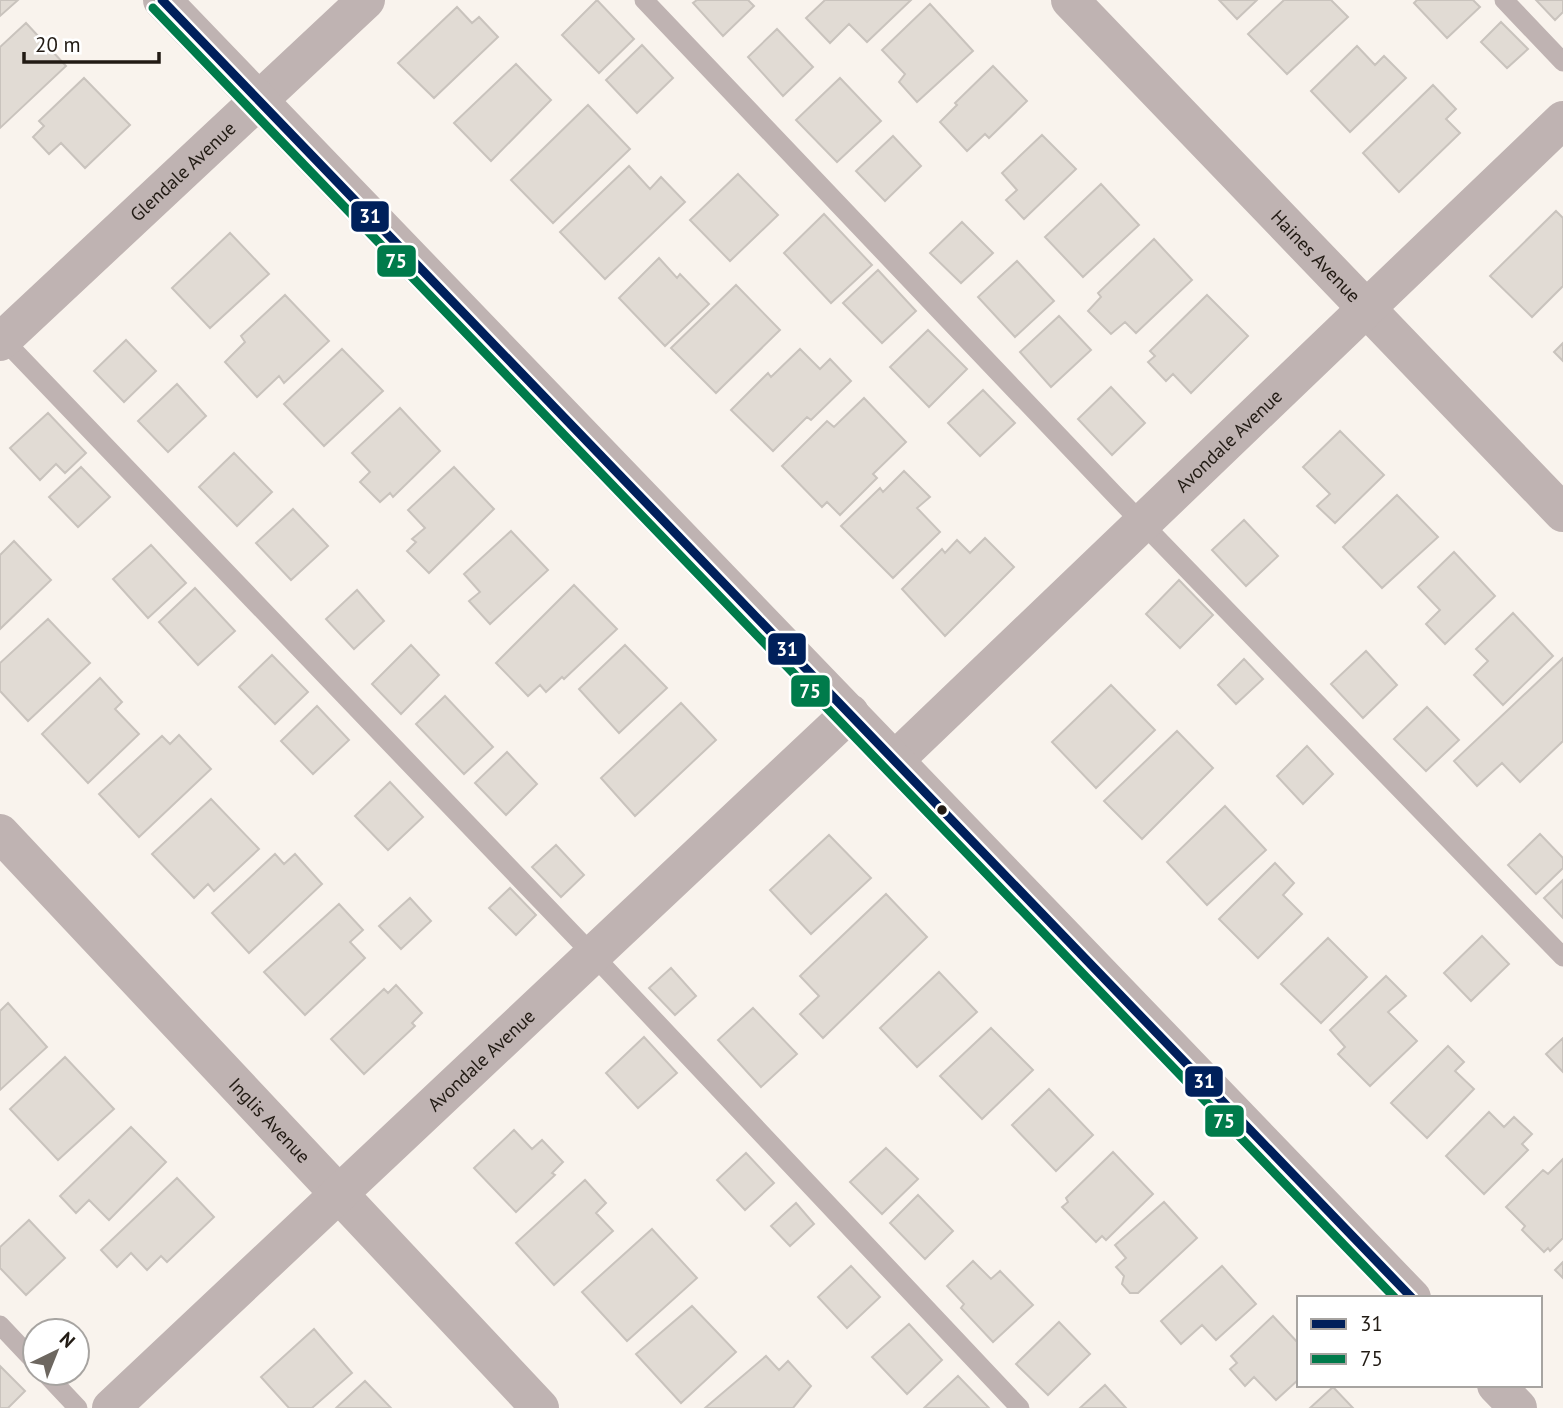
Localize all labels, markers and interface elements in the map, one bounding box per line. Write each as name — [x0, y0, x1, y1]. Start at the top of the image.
scale bar — [24, 21, 159, 65]
text: 20 m — [35, 31, 81, 58]
street label: Glendale Avenue — [125, 116, 241, 227]
line badge: 31 — [350, 200, 390, 233]
text: 31 — [359, 204, 381, 228]
street label: Haines Avenue — [1266, 205, 1366, 307]
line badge: 75 — [376, 244, 417, 278]
text: 75 — [385, 249, 407, 273]
street label: Avondale Avenue — [1170, 384, 1287, 497]
line badge: 31 — [767, 632, 807, 666]
text: 31 — [776, 637, 798, 661]
line badge: 75 — [790, 674, 831, 708]
text: 75 — [799, 679, 821, 703]
unlabelled marker — [935, 803, 949, 817]
street label: Avondale Avenue — [422, 1004, 540, 1116]
line badge: 31 — [1184, 1065, 1224, 1098]
text: 31 — [1193, 1069, 1215, 1093]
street label: Inglis Avenue — [224, 1072, 316, 1168]
line badge: 75 — [1204, 1104, 1245, 1138]
text: 75 — [1213, 1109, 1235, 1133]
legend — [1297, 1296, 1542, 1387]
text: 31 — [1360, 1310, 1383, 1337]
north arrow — [21, 1317, 91, 1387]
text: N — [55, 1327, 80, 1353]
text: 75 — [1360, 1345, 1383, 1372]

